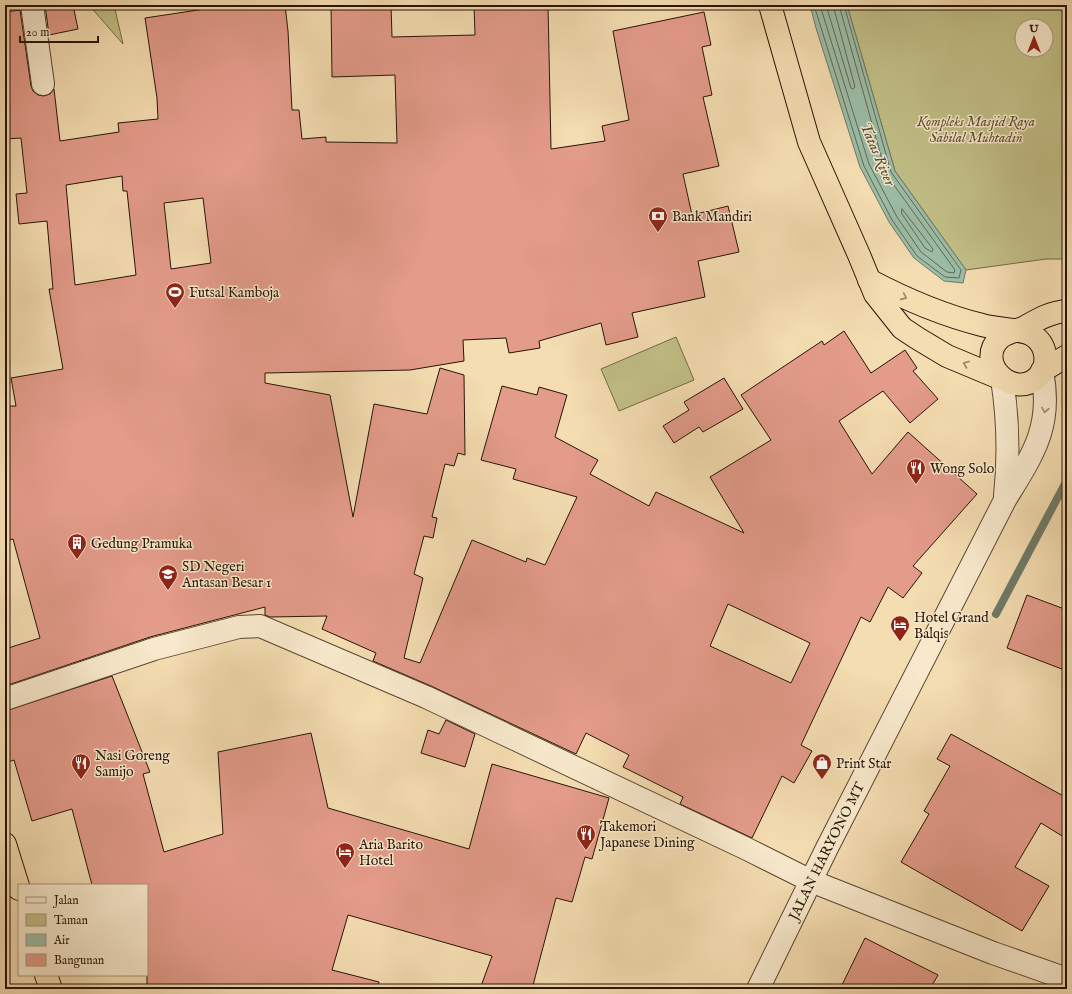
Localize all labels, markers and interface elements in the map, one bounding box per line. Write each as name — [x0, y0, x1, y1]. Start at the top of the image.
scale bar — [20, 18, 98, 44]
north arrow — [1014, 18, 1054, 58]
text: U — [1028, 22, 1039, 36]
text: 20 m — [26, 25, 49, 40]
park label: Kompleks Masjid Raya Sabilal Muhtadin — [916, 113, 1035, 147]
water label: Tatas River — [856, 120, 900, 190]
bank icon: Bank Mandiri — [647, 205, 669, 233]
place label: Bank Mandiri — [672, 208, 752, 226]
sports icon: Futsal Kamboja — [164, 281, 186, 309]
place label: Futsal Kamboja — [189, 284, 280, 302]
one-way arrow — [900, 292, 907, 300]
one-way arrow — [963, 360, 970, 368]
one-way arrow — [1042, 406, 1050, 413]
restaurant icon: Wong Solo — [905, 457, 927, 485]
place label: Wong Solo — [930, 460, 995, 478]
building icon: Gedung Pramuka — [66, 532, 88, 560]
place label: Gedung Pramuka — [91, 535, 193, 553]
place label: SD Negeri Antasan Besar 1 — [181, 558, 271, 592]
school or university icon: SD Negeri Antasan Besar 1 — [157, 563, 179, 591]
place label: Hotel Grand Balqis — [914, 609, 989, 643]
hotel icon: Hotel Grand Balqis — [889, 614, 911, 642]
place label: Nasi Goreng Samijo — [95, 747, 170, 781]
restaurant icon: Nasi Goreng Samijo — [70, 752, 92, 780]
shop icon: Print Star — [811, 752, 833, 780]
place label: Print Star — [836, 755, 891, 773]
street label: JALAN HARYONO MT — [784, 779, 870, 925]
place label: Takemori Japanese Dining — [598, 818, 695, 852]
restaurant icon: Takemori Japanese Dining — [575, 823, 597, 851]
place label: Aria Barito Hotel — [358, 836, 423, 870]
hotel icon: Aria Barito Hotel — [334, 841, 356, 869]
legend — [18, 884, 148, 976]
text: Jalan — [52, 893, 79, 909]
text: Taman — [54, 913, 88, 928]
text: Air — [53, 933, 70, 948]
text: Bangunan — [54, 953, 105, 968]

